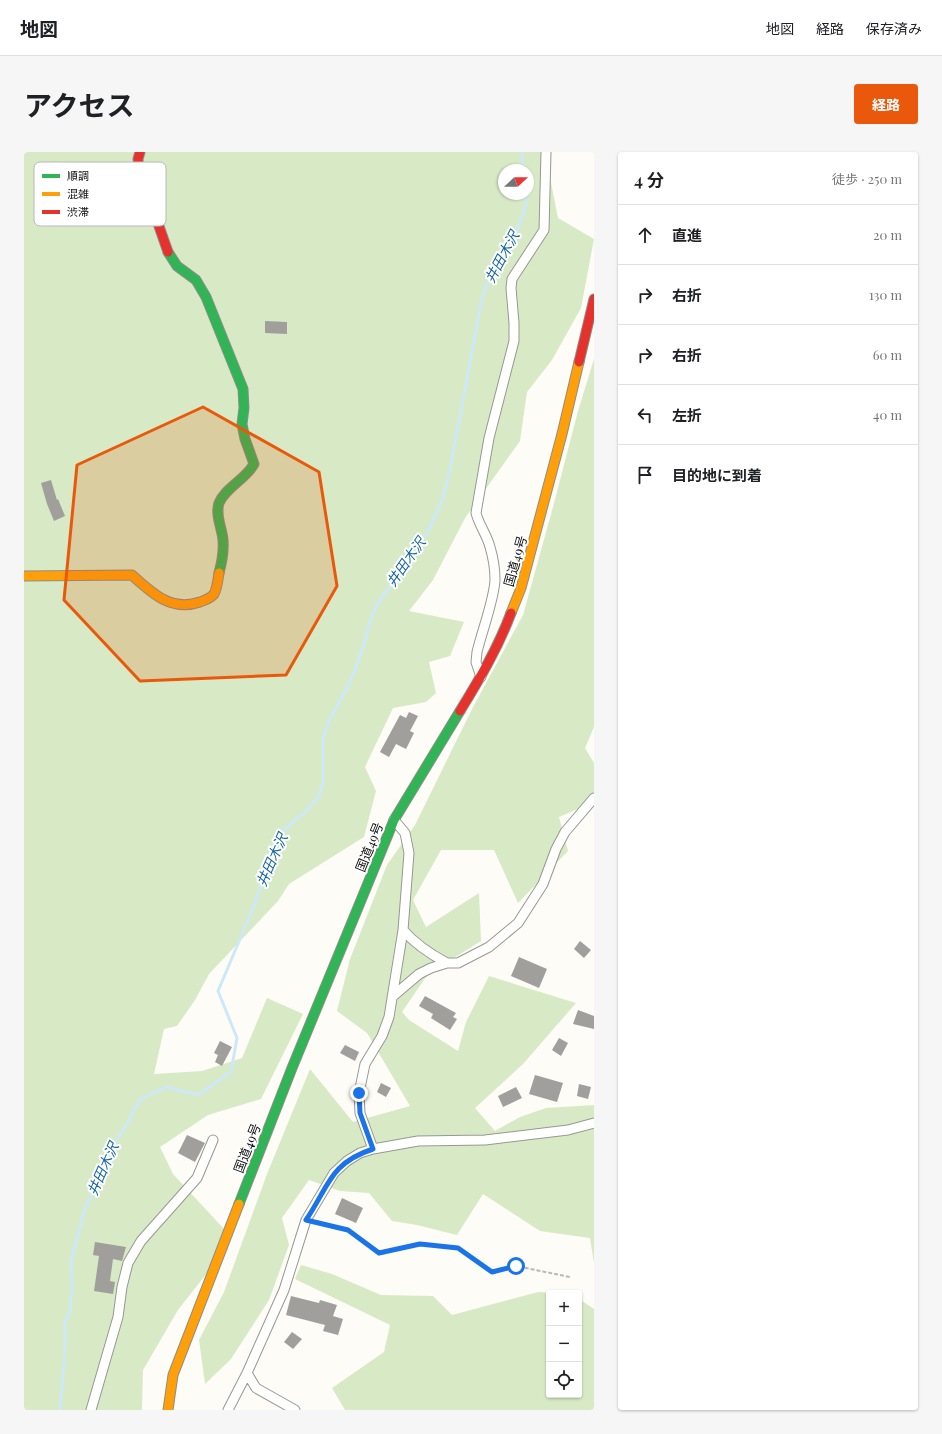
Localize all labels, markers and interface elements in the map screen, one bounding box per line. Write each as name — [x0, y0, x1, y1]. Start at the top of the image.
text: 地図 — [20, 15, 58, 41]
text: 地図 — [766, 19, 794, 38]
text: 経路 — [816, 19, 844, 38]
text: 保存済み — [866, 19, 922, 38]
button: 経路 — [854, 84, 918, 124]
text: アクセス — [24, 86, 135, 123]
legend — [34, 162, 166, 226]
north arrow — [498, 164, 534, 200]
text: 順調 — [67, 168, 89, 183]
text: 4 分 — [634, 168, 664, 190]
text: 徒歩 · 250 m — [832, 170, 902, 187]
text: 混雑 — [67, 186, 89, 201]
text: 渋滞 — [67, 204, 89, 219]
icon: ahead — [634, 224, 656, 246]
text: 直進 — [672, 225, 702, 245]
water label: 井田木沢 — [480, 226, 524, 286]
text: 20 m — [873, 226, 902, 243]
icon: right — [634, 284, 656, 306]
text: 右折 — [672, 285, 702, 305]
text: 130 m — [869, 286, 902, 303]
icon: right — [634, 344, 656, 366]
text: 右折 — [672, 345, 702, 365]
text: 60 m — [873, 346, 902, 363]
icon: left — [634, 404, 656, 426]
text: 左折 — [672, 405, 702, 425]
text: 40 m — [873, 406, 902, 423]
icon: arrive — [634, 464, 656, 486]
text: 目的地に到着 — [672, 465, 762, 485]
water label: 井田木沢 — [382, 532, 431, 590]
street label: 国道49号 — [499, 534, 530, 588]
street label: 国道49号 — [351, 820, 386, 874]
water label: 井田木沢 — [251, 829, 292, 889]
route end — [350, 1084, 368, 1102]
street label: 国道49号 — [229, 1120, 264, 1175]
water label: 井田木沢 — [82, 1138, 123, 1198]
route start — [507, 1257, 525, 1275]
map controls — [546, 1290, 582, 1398]
button: + — [546, 1290, 582, 1326]
button: − — [546, 1326, 582, 1362]
button: locate — [546, 1362, 582, 1398]

